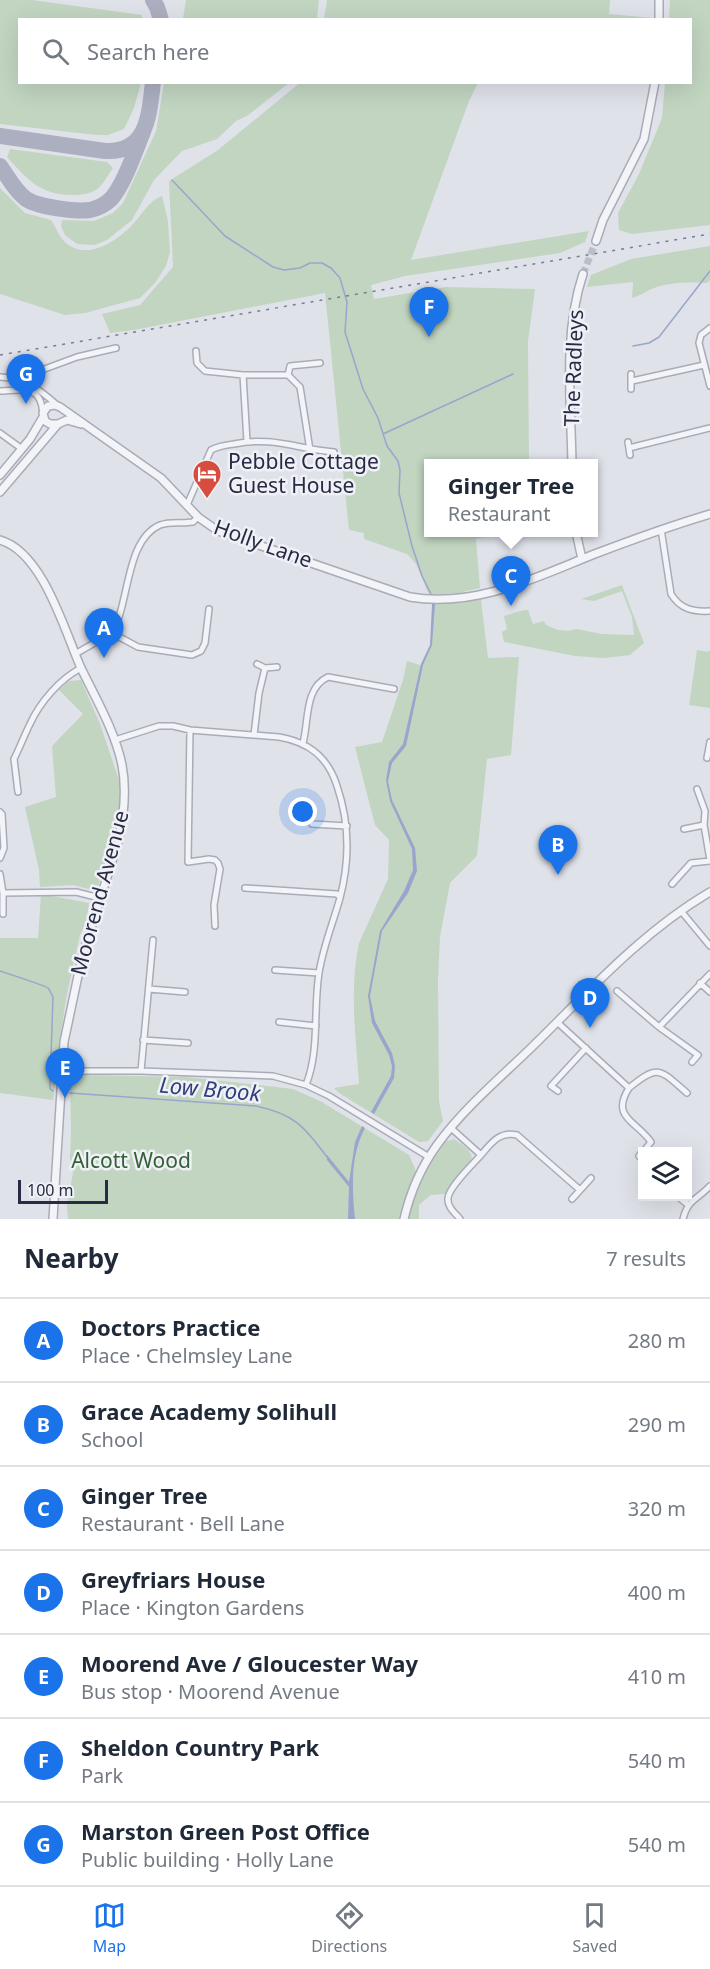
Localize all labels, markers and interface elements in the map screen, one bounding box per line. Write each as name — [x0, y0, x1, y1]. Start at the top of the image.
search box — [18, 18, 692, 84]
icon: search — [39, 35, 72, 68]
text: Search here — [87, 36, 209, 66]
pin: F — [410, 288, 448, 337]
street label: The Radleys — [557, 309, 589, 427]
pin: G — [6, 354, 46, 404]
place label: Pebble Cottage Guest House — [228, 447, 379, 499]
hotel icon: Pebble Cottage Guest House — [191, 458, 223, 500]
popup — [424, 459, 598, 537]
text: Ginger Tree — [448, 470, 574, 500]
text: Restaurant — [448, 500, 550, 527]
street label: Holly Lane — [210, 512, 316, 574]
pin: C — [492, 556, 530, 606]
pin: A — [84, 608, 124, 658]
your location — [288, 797, 317, 826]
street label: Moorend Avenue — [64, 807, 135, 978]
pin: B — [538, 826, 578, 875]
pin: D — [570, 978, 610, 1028]
pin: E — [46, 1048, 84, 1098]
water label: Low Brook — [158, 1069, 263, 1107]
park label: Alcott Wood — [71, 1146, 191, 1174]
map controls — [638, 1147, 692, 1201]
button: layers — [638, 1147, 692, 1201]
scale bar — [18, 1177, 108, 1204]
text: 100 m — [27, 1179, 74, 1201]
text: Nearby — [24, 1240, 119, 1276]
text: 7 results — [606, 1245, 686, 1272]
text: Doctors Practice — [81, 1312, 260, 1342]
text: A — [37, 1327, 50, 1354]
text: 280 m — [628, 1327, 686, 1354]
text: Place · Chelmsley Lane — [81, 1342, 293, 1369]
text: Grace Academy Solihull — [81, 1396, 337, 1426]
text: B — [37, 1411, 50, 1438]
text: 290 m — [628, 1411, 686, 1438]
text: School — [81, 1426, 143, 1453]
text: Ginger Tree — [81, 1480, 208, 1510]
text: C — [37, 1495, 50, 1522]
text: 320 m — [628, 1495, 686, 1522]
text: Restaurant · Bell Lane — [81, 1510, 285, 1537]
text: Greyfriars House — [81, 1564, 265, 1594]
text: D — [36, 1579, 51, 1606]
text: 400 m — [628, 1579, 686, 1606]
text: Place · Kington Gardens — [81, 1594, 304, 1621]
text: Moorend Ave / Gloucester Way — [81, 1648, 418, 1678]
text: E — [38, 1663, 49, 1690]
text: 410 m — [628, 1663, 686, 1690]
text: Bus stop · Moorend Avenue — [81, 1678, 340, 1705]
text: Sheldon Country Park — [81, 1732, 319, 1762]
text: F — [38, 1747, 49, 1774]
text: 540 m — [628, 1747, 686, 1774]
text: Park — [81, 1762, 123, 1789]
text: Marston Green Post Office — [81, 1816, 370, 1846]
text: G — [36, 1831, 51, 1858]
text: 540 m — [628, 1831, 686, 1858]
text: Public building · Holly Lane — [81, 1846, 334, 1873]
tab: Map — [93, 1899, 126, 1957]
tab: Directions — [311, 1899, 387, 1957]
tab: Saved — [573, 1899, 617, 1957]

